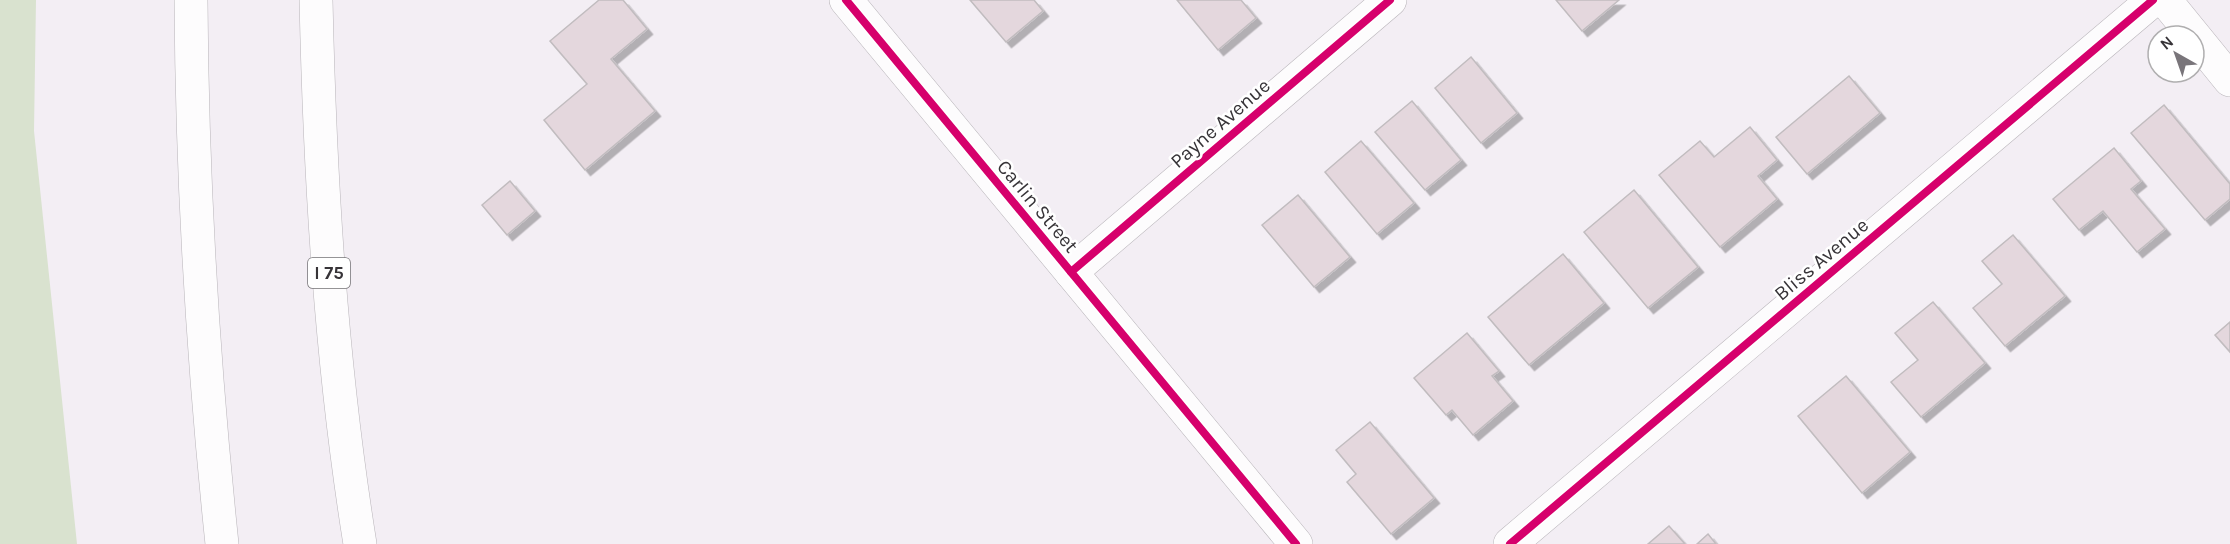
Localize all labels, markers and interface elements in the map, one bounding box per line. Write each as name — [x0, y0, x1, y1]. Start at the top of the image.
north arrow — [2146, 24, 2206, 84]
text: N — [2156, 32, 2177, 54]
street label: Payne Avenue — [1166, 74, 1275, 173]
street label: Carlin Street — [992, 155, 1083, 258]
street label: Bliss Avenue — [1770, 213, 1873, 305]
road number: I 75 — [308, 258, 350, 288]

